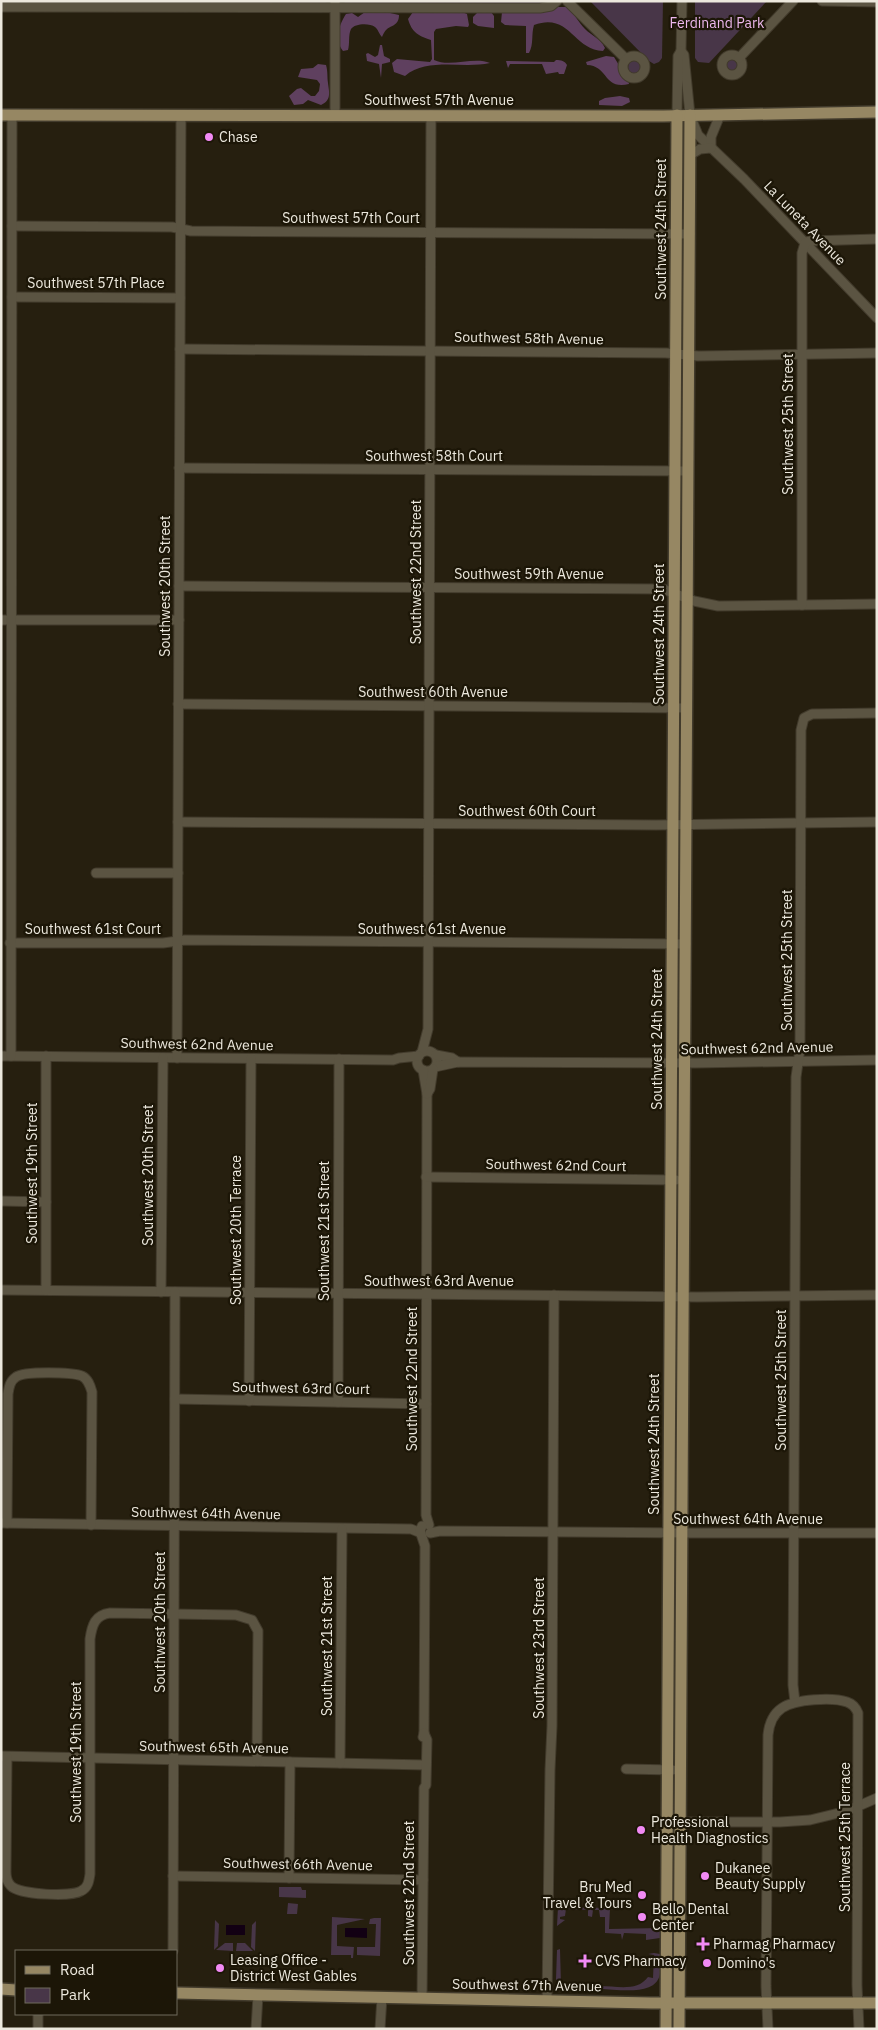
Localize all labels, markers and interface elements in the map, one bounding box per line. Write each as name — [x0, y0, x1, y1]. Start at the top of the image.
park label: Ferdinand Park — [670, 14, 765, 32]
street label: Southwest 57th Avenue — [364, 91, 514, 109]
place label: Chase — [219, 128, 258, 146]
marker: Chase — [203, 131, 215, 143]
street label: Southwest 24th Street — [652, 158, 670, 300]
street label: La Luneta Avenue — [760, 177, 850, 269]
street label: Southwest 57th Court — [282, 209, 420, 227]
street label: Southwest 57th Place — [27, 274, 165, 292]
street label: Southwest 58th Avenue — [454, 328, 604, 348]
street label: Southwest 25th Street — [779, 353, 797, 495]
street label: Southwest 58th Court — [365, 447, 503, 465]
street label: Southwest 22nd Street — [407, 500, 425, 644]
street label: Southwest 20th Street — [156, 515, 174, 657]
street label: Southwest 24th Street — [650, 563, 668, 705]
street label: Southwest 59th Avenue — [454, 565, 604, 583]
street label: Southwest 60th Avenue — [358, 683, 508, 701]
street label: Southwest 60th Court — [458, 802, 596, 820]
street label: Southwest 25th Street — [778, 889, 796, 1031]
street label: Southwest 61st Court — [25, 920, 161, 938]
street label: Southwest 61st Avenue — [358, 920, 507, 938]
street label: Southwest 24th Street — [648, 968, 666, 1110]
street label: Southwest 62nd Avenue — [120, 1034, 274, 1054]
street label: Southwest 62nd Avenue — [680, 1038, 834, 1058]
street label: Southwest 19th Street — [23, 1102, 41, 1244]
street label: Southwest 20th Street — [139, 1104, 157, 1246]
street label: Southwest 20th Terrace — [227, 1155, 245, 1305]
street label: Southwest 62nd Court — [485, 1155, 627, 1175]
street label: Southwest 21st Street — [315, 1161, 333, 1301]
street label: Southwest 63rd Avenue — [364, 1272, 514, 1290]
street label: Southwest 22nd Street — [403, 1307, 421, 1451]
street label: Southwest 25th Street — [772, 1309, 790, 1451]
street label: Southwest 24th Street — [645, 1373, 663, 1515]
street label: Southwest 63rd Court — [232, 1378, 370, 1398]
street label: Southwest 64th Avenue — [131, 1503, 281, 1523]
street label: Southwest 64th Avenue — [673, 1510, 823, 1528]
street label: Southwest 20th Street — [151, 1551, 169, 1693]
street label: Southwest 21st Street — [318, 1576, 336, 1716]
street label: Southwest 23rd Street — [530, 1577, 548, 1719]
street label: Southwest 19th Street — [67, 1681, 85, 1823]
street label: Southwest 65th Avenue — [139, 1737, 289, 1757]
street label: Southwest 25th Terrace — [836, 1762, 854, 1912]
place label: Professional Health Diagnostics — [651, 1813, 769, 1847]
street label: Southwest 22nd Street — [400, 1821, 418, 1965]
marker: Professional Health Diagnostics — [635, 1824, 647, 1836]
street label: Southwest 66th Avenue — [223, 1854, 373, 1874]
place label: Dukanee Beauty Supply — [715, 1859, 805, 1893]
marker: Dukanee Beauty Supply — [699, 1870, 711, 1882]
place label: Bru Med Travel & Tours — [543, 1878, 632, 1912]
marker: Bru Med Travel & Tours — [636, 1889, 648, 1901]
place label: Bello Dental Center — [652, 1900, 729, 1934]
marker: Bello Dental Center — [636, 1911, 648, 1923]
place label: Pharmag Pharmacy — [713, 1935, 835, 1953]
marker: Pharmag Pharmacy — [697, 1938, 709, 1950]
legend — [15, 1950, 178, 2015]
place label: Leasing Office - District West Gables — [230, 1951, 357, 1985]
place label: CVS Pharmacy — [595, 1952, 686, 1970]
place label: Domino's — [717, 1954, 776, 1972]
marker: CVS Pharmacy — [579, 1955, 591, 1967]
marker: Domino's — [701, 1957, 713, 1969]
text: Road — [60, 1960, 95, 1979]
marker: Leasing Office - District West Gables — [214, 1962, 226, 1974]
street label: Southwest 67th Avenue — [452, 1975, 602, 1995]
text: Park — [60, 1985, 90, 2004]

